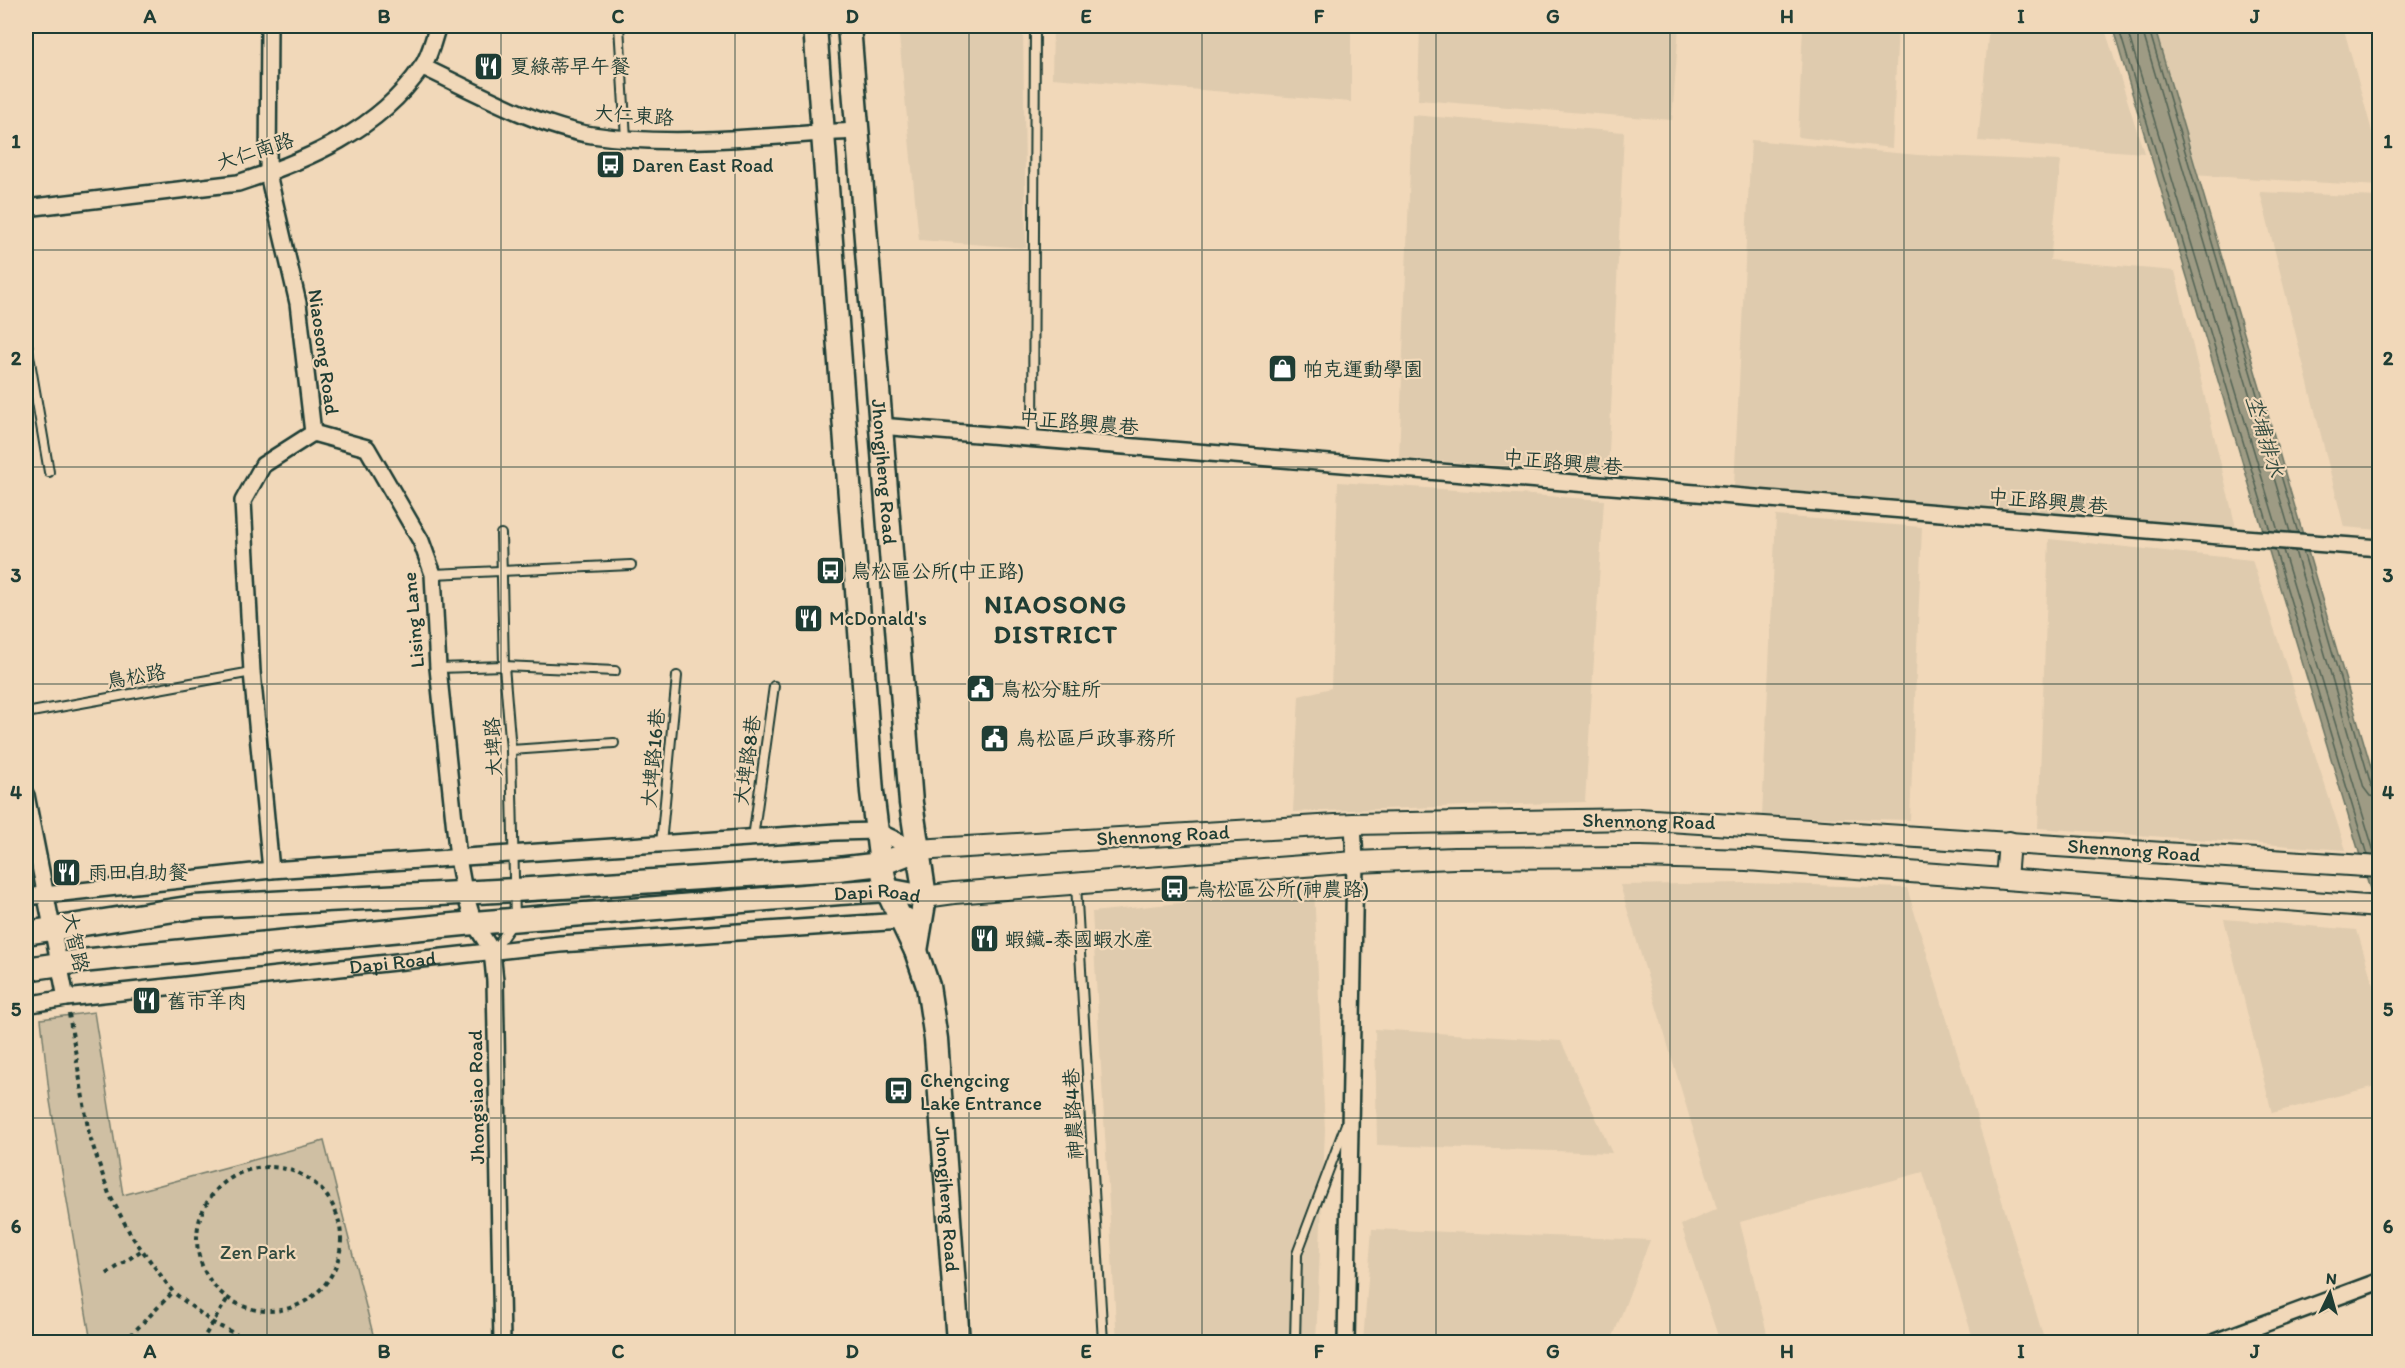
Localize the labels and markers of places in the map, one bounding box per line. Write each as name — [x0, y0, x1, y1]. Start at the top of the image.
restaurant icon: 夏綠蒂早午餐 — [473, 50, 505, 82]
place label: 夏綠蒂早午餐 — [510, 54, 630, 78]
bus stop icon: Daren East Road — [595, 149, 627, 181]
place label: Daren East Road — [632, 153, 774, 177]
shop icon: 帕克運動學園 — [1266, 353, 1298, 385]
place label: 帕克運動學園 — [1303, 357, 1423, 381]
bus stop icon: 鳥松區公所(中正路) — [814, 555, 846, 587]
place label: 鳥松區公所(中正路) — [851, 559, 1024, 583]
restaurant icon: McDonald's — [792, 602, 824, 634]
place label: McDonald's — [829, 606, 927, 630]
public building icon: 鳥松分駐所 — [964, 673, 996, 705]
place label: 鳥松分駐所 — [1001, 677, 1101, 701]
public building icon: 鳥松區戶政事務所 — [979, 722, 1011, 754]
place label: 鳥松區戶政事務所 — [1016, 726, 1176, 750]
restaurant icon: 雨田自助餐 — [51, 856, 83, 888]
place label: 雨田自助餐 — [88, 860, 188, 884]
bus stop icon: 鳥松區公所(神農路) — [1159, 873, 1191, 905]
place label: 鳥松區公所(神農路) — [1196, 877, 1369, 901]
restaurant icon: 蝦鑶-泰國蝦水產 — [968, 923, 1000, 955]
place label: 蝦鑶-泰國蝦水產 — [1005, 927, 1153, 951]
restaurant icon: 舊市羊肉 — [130, 985, 162, 1017]
place label: 舊市羊肉 — [167, 989, 247, 1013]
place label: Chengcing Lake Entrance — [920, 1068, 1042, 1115]
bus stop icon: Chengcing Lake Entrance — [883, 1075, 915, 1107]

